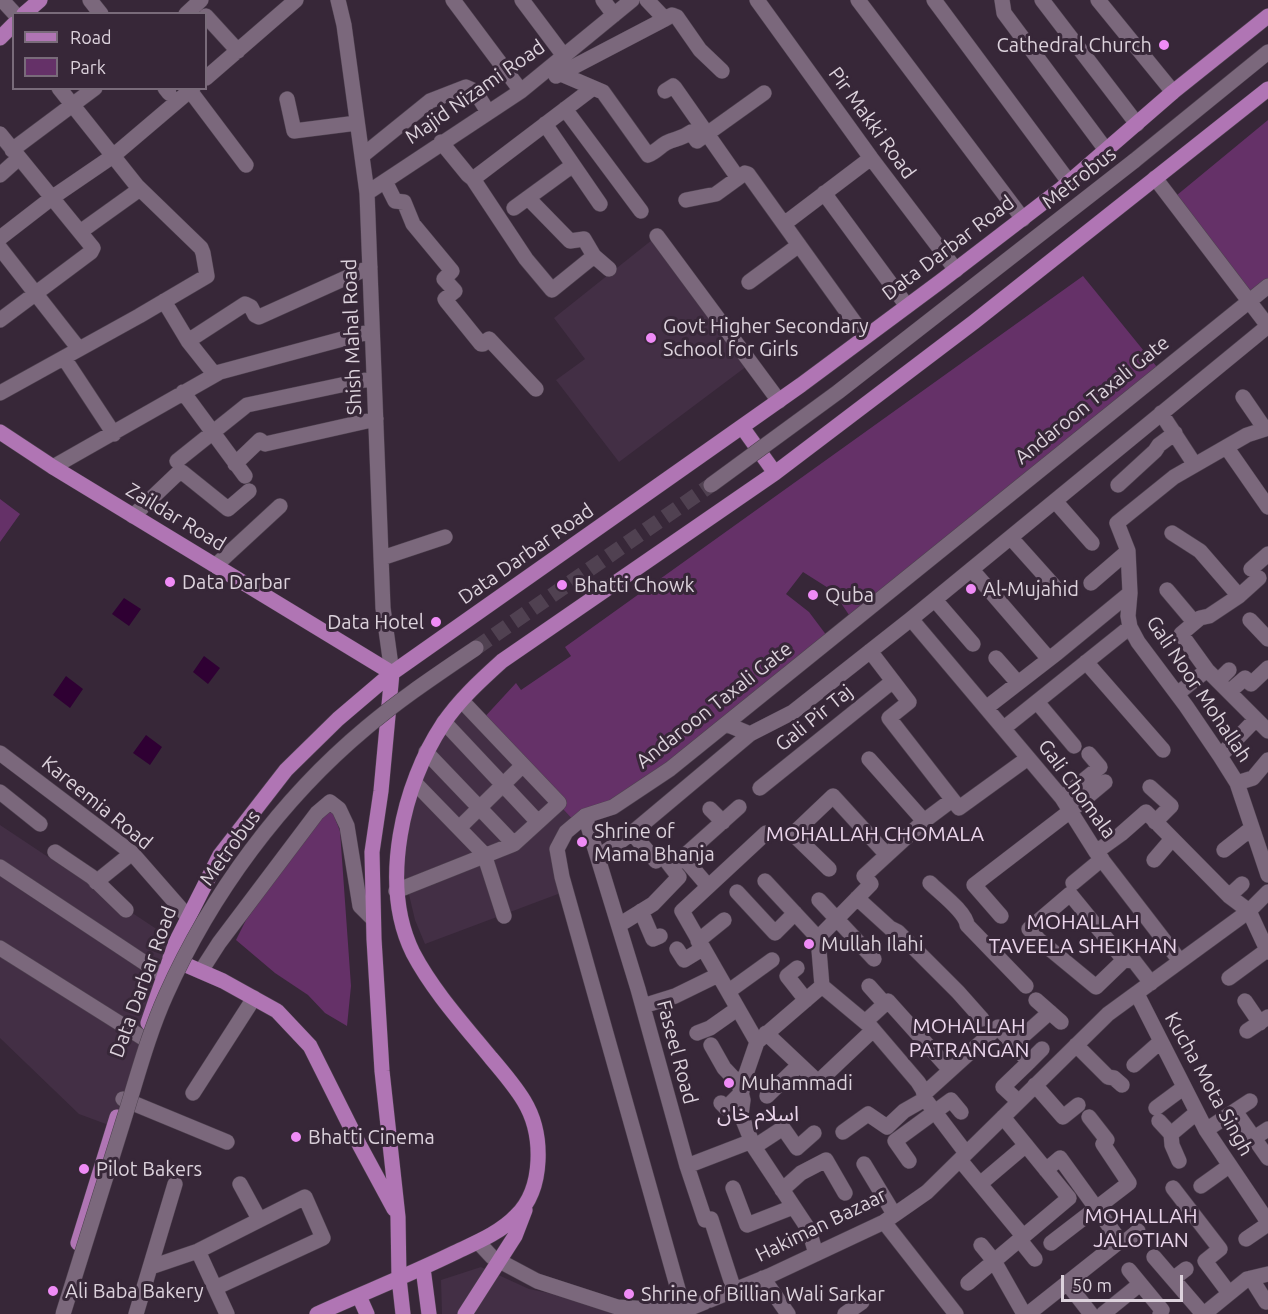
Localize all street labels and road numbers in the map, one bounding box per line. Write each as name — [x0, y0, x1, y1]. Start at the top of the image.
street label: Majid Nizami Road — [401, 35, 549, 149]
street label: Pir Makki Road — [823, 62, 921, 184]
street label: Metrobus — [1037, 142, 1121, 214]
street label: Data Darbar Road — [877, 190, 1019, 306]
street label: Shish Mahal Road — [337, 258, 367, 416]
street label: Andaroon Taxali Gate — [1010, 330, 1174, 470]
street label: Zaildar Road — [122, 478, 230, 556]
street label: Data Darbar Road — [454, 498, 598, 610]
street label: Gali Noor Mohallah — [1141, 611, 1257, 767]
street label: Andaroon Taxali Gate — [631, 637, 797, 773]
street label: Gali Pir Taj — [770, 680, 858, 756]
street label: Gali Chomala — [1033, 735, 1121, 843]
street label: Kareemia Road — [37, 751, 157, 855]
street label: Metrobus — [195, 806, 265, 890]
street label: Data Darbar Road — [104, 903, 182, 1061]
street label: Faseel Road — [652, 997, 702, 1107]
street label: Kucha Mota Singh — [1160, 1008, 1258, 1160]
street label: Hakiman Bazaar — [751, 1183, 891, 1267]

